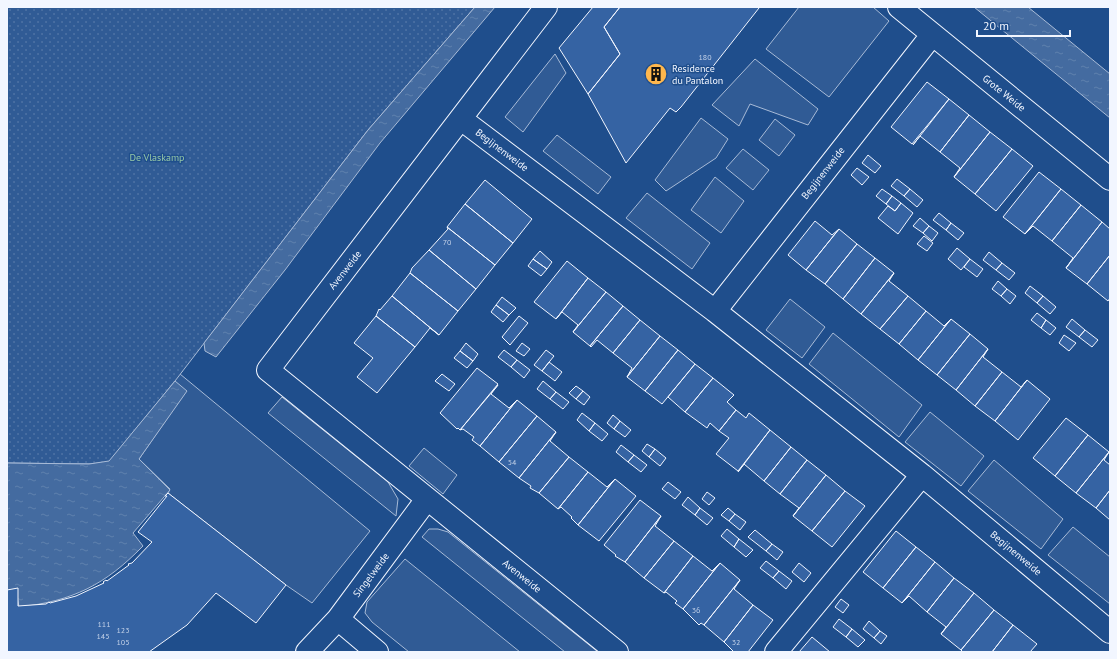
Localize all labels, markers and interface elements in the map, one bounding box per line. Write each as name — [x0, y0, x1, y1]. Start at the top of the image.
scale bar — [977, 12, 1070, 38]
text: 20 m — [983, 18, 1009, 33]
house number: 180 — [698, 52, 712, 62]
building icon: Residence du Pantalon — [643, 61, 669, 87]
place label: Residence du Pantalon — [672, 62, 723, 87]
street label: Grote Weide — [980, 72, 1028, 114]
street label: Begijnenweide — [473, 126, 531, 174]
street label: Begijnenweide — [798, 144, 848, 202]
park label: De Vlaskamp — [129, 151, 185, 164]
house number: 70 — [443, 237, 452, 247]
street label: Avenweide — [326, 248, 364, 292]
house number: 54 — [508, 457, 517, 467]
street label: Begijnenweide — [988, 528, 1044, 578]
street label: Singelweide — [350, 550, 392, 600]
street label: Avenweide — [500, 556, 544, 596]
house number: 36 — [692, 605, 700, 615]
house number: 111 — [97, 619, 111, 629]
house number: 123 — [116, 625, 130, 635]
house number: 145 — [96, 631, 110, 641]
house number: 105 — [116, 637, 130, 647]
house number: 32 — [732, 637, 740, 647]

